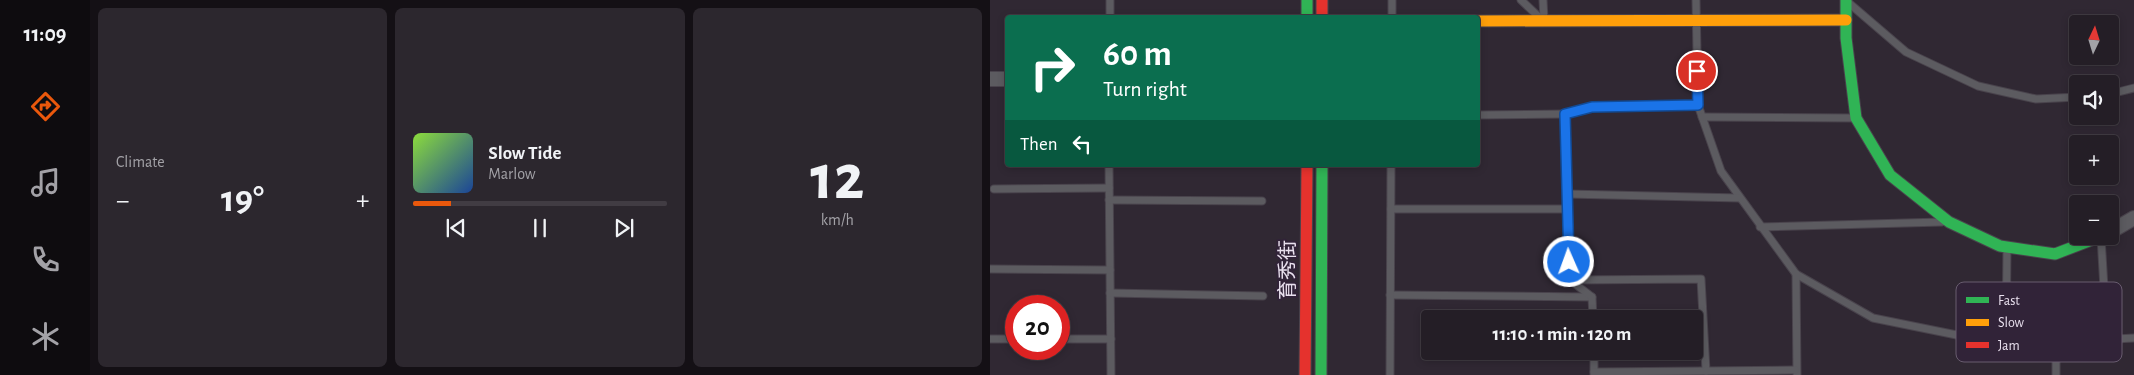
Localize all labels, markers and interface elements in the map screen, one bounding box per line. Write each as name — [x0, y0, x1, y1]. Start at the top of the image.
north arrow — [2069, 15, 2119, 65]
map controls — [2069, 15, 2119, 245]
text: 11:09 — [24, 23, 66, 45]
icon: right — [1020, 35, 1085, 100]
text: 60 m — [1103, 37, 1172, 72]
pin — [1676, 50, 1718, 92]
icon: arrive — [1683, 57, 1711, 85]
button: sound — [2069, 75, 2119, 125]
text: Turn right — [1103, 78, 1187, 100]
icon: directions — [28, 89, 63, 124]
icon: left — [1068, 130, 1096, 158]
text: Then — [1020, 135, 1058, 154]
button: + — [2069, 135, 2119, 185]
text: Slow Tide — [488, 144, 561, 163]
text: 12 — [810, 146, 864, 211]
text: Climate — [116, 154, 165, 170]
icon: music — [28, 165, 63, 200]
text: Marlow — [488, 166, 536, 182]
text: 19° — [221, 181, 264, 219]
text: − — [116, 187, 129, 215]
text: + — [356, 187, 369, 215]
button: − — [2069, 195, 2119, 245]
text: km/h — [821, 212, 854, 228]
icon: previous — [442, 214, 470, 242]
icon: pause — [526, 214, 554, 242]
icon: next — [610, 214, 638, 242]
position arrow — [1542, 235, 1594, 287]
street label: 育秀街 — [1276, 240, 1298, 300]
icon: phone — [28, 242, 63, 277]
legend — [1956, 282, 2122, 362]
text: Fast — [1998, 294, 2020, 308]
speed limit sign: 20 — [1005, 295, 1070, 360]
text: Slow — [1998, 316, 2025, 330]
icon: climate — [28, 319, 63, 354]
text: 11:10 · 1 min · 120 m — [1493, 325, 1631, 344]
text: Jam — [1998, 339, 2020, 353]

